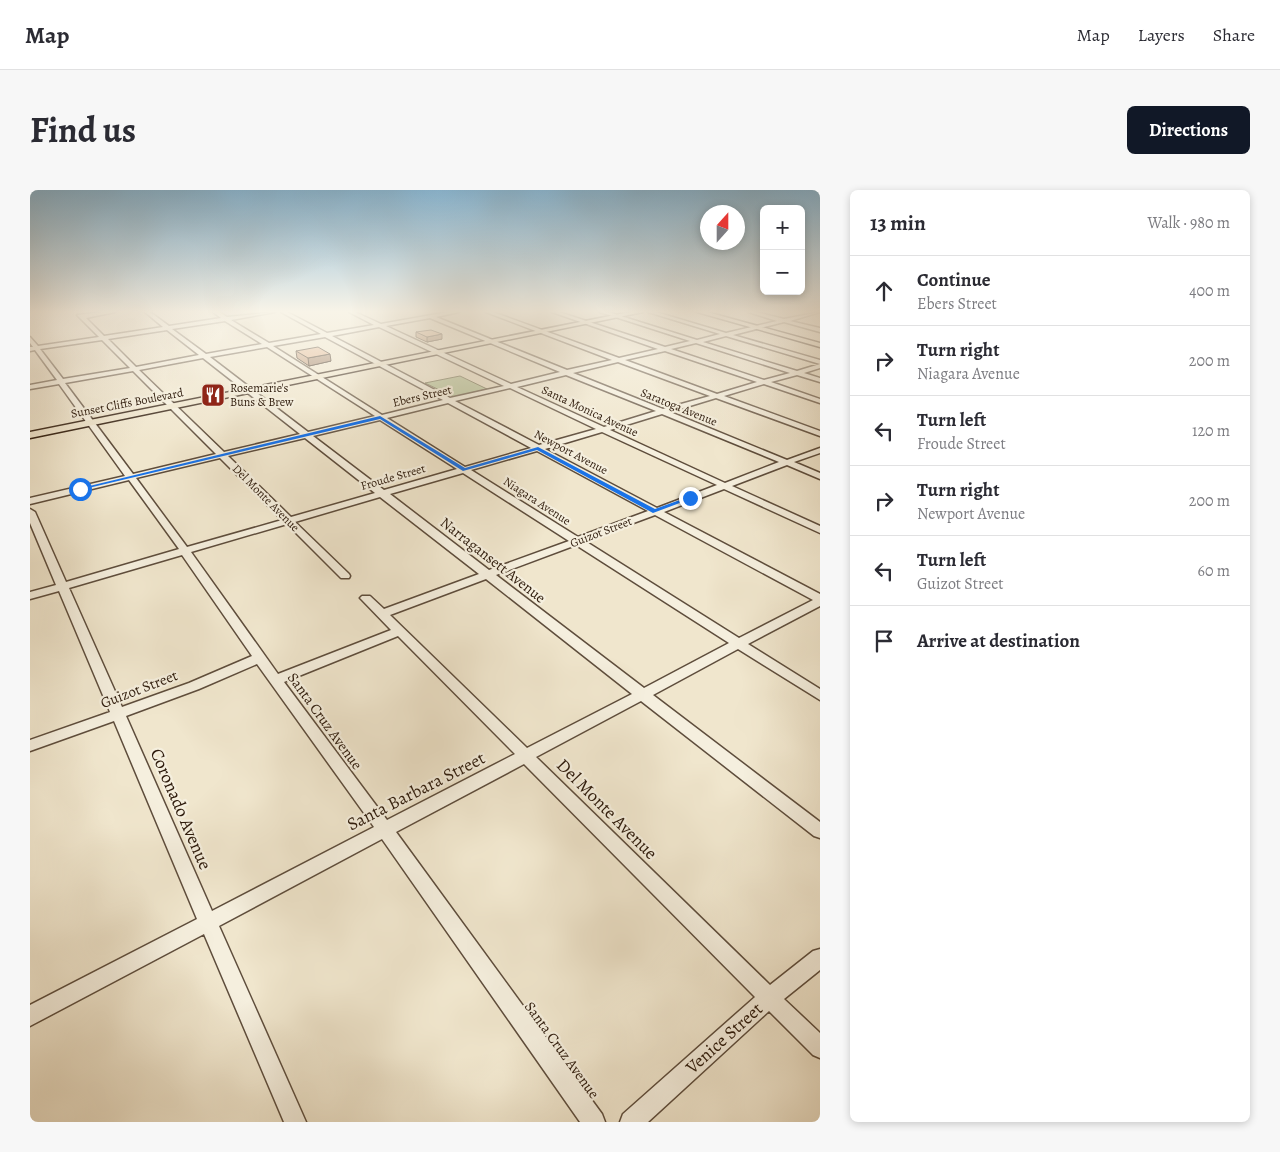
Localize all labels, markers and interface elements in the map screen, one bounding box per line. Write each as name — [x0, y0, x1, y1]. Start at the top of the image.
text: Map — [25, 19, 69, 51]
text: Map — [1077, 23, 1110, 47]
text: Layers — [1138, 23, 1185, 47]
text: Share — [1213, 23, 1255, 47]
text: Find us — [30, 106, 136, 154]
button: Directions — [1127, 106, 1250, 154]
north arrow — [700, 205, 745, 250]
map controls — [760, 205, 805, 295]
button: + — [760, 205, 805, 250]
text: 13 min — [870, 209, 926, 237]
text: Walk · 980 m — [1148, 212, 1230, 234]
button: − — [760, 250, 805, 295]
text: Continue — [917, 267, 991, 293]
icon: ahead — [870, 277, 898, 305]
text: 400 m — [1189, 280, 1230, 302]
text: Ebers Street — [917, 293, 997, 315]
text: Turn right — [917, 337, 999, 363]
icon: right — [870, 347, 898, 375]
text: 200 m — [1189, 350, 1230, 372]
text: Niagara Avenue — [917, 363, 1020, 385]
place label: Rosemarie's Buns & Brew — [230, 380, 294, 410]
street label: Ebers Street — [391, 381, 453, 411]
restaurant icon: Rosemarie's Buns & Brew — [200, 382, 226, 408]
street label: Santa Monica Avenue — [539, 382, 641, 440]
street label: Sunset Cliffs Boulevard — [70, 384, 185, 422]
street label: Saratoga Avenue — [638, 384, 720, 430]
text: Turn left — [917, 407, 986, 433]
icon: left — [870, 417, 898, 445]
text: 120 m — [1192, 420, 1230, 442]
street label: Newport Avenue — [531, 426, 611, 478]
text: Froude Street — [917, 433, 1006, 455]
street label: Froude Street — [359, 460, 427, 494]
street label: Del Monte Avenue — [229, 461, 303, 535]
street label: Niagara Avenue — [500, 473, 574, 529]
text: Turn right — [917, 477, 999, 503]
route start — [69, 478, 92, 501]
route end — [679, 487, 702, 510]
icon: right — [870, 487, 898, 515]
text: 200 m — [1189, 490, 1230, 512]
text: Newport Avenue — [917, 503, 1025, 525]
street label: Narragansett Avenue — [436, 513, 550, 608]
street label: Guizot Street — [568, 513, 634, 551]
text: Turn left — [917, 547, 986, 573]
icon: left — [870, 557, 898, 585]
text: 60 m — [1198, 560, 1230, 582]
text: Guizot Street — [917, 573, 1004, 595]
icon: arrive — [870, 627, 898, 655]
text: Arrive at destination — [917, 628, 1080, 654]
street label: Guizot Street — [97, 665, 181, 713]
street label: Santa Cruz Avenue — [283, 668, 367, 774]
street label: Coronado Avenue — [145, 745, 217, 873]
street label: Santa Barbara Street — [343, 746, 489, 836]
street label: Del Monte Avenue — [551, 753, 663, 865]
street label: Santa Cruz Avenue — [520, 997, 604, 1103]
street label: Venice Street — [680, 997, 768, 1080]

